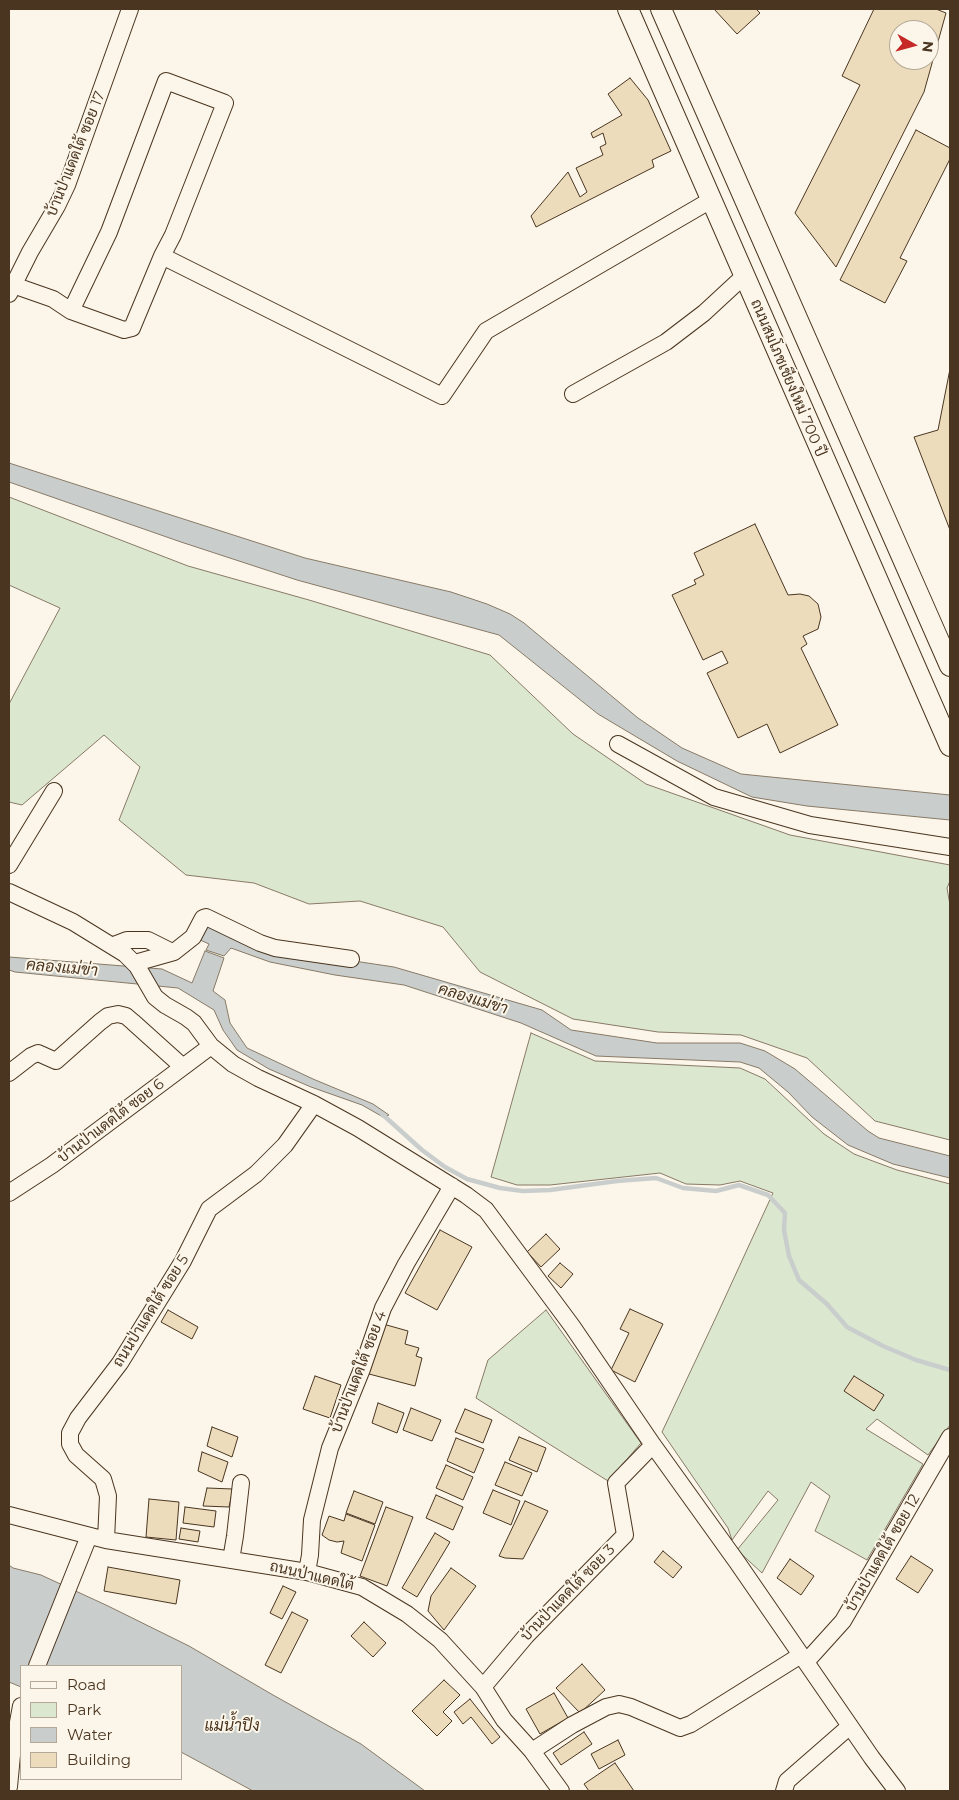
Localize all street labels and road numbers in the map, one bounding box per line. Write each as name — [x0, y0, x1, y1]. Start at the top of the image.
street label: บ้านป่าแดดใต้ ซอย 17 — [43, 89, 109, 219]
street label: ถนนสมโภชเชียงใหม่ 700 ปี — [747, 297, 829, 459]
street label: บ้านป่าแดดใต้ ซอย 6 — [54, 1075, 168, 1167]
street label: ถนนป่าแดดใต้ ซอย 5 — [109, 1251, 193, 1371]
street label: บ้านป่าแดดใต้ ซอย 4 — [327, 1308, 391, 1436]
street label: บ้านป่าแดดใต้ ซอย 12 — [842, 1491, 924, 1615]
street label: บ้านป่าแดดใต้ ซอย 3 — [517, 1541, 619, 1645]
street label: ถนนป่าแดดใต้ — [268, 1558, 356, 1594]

